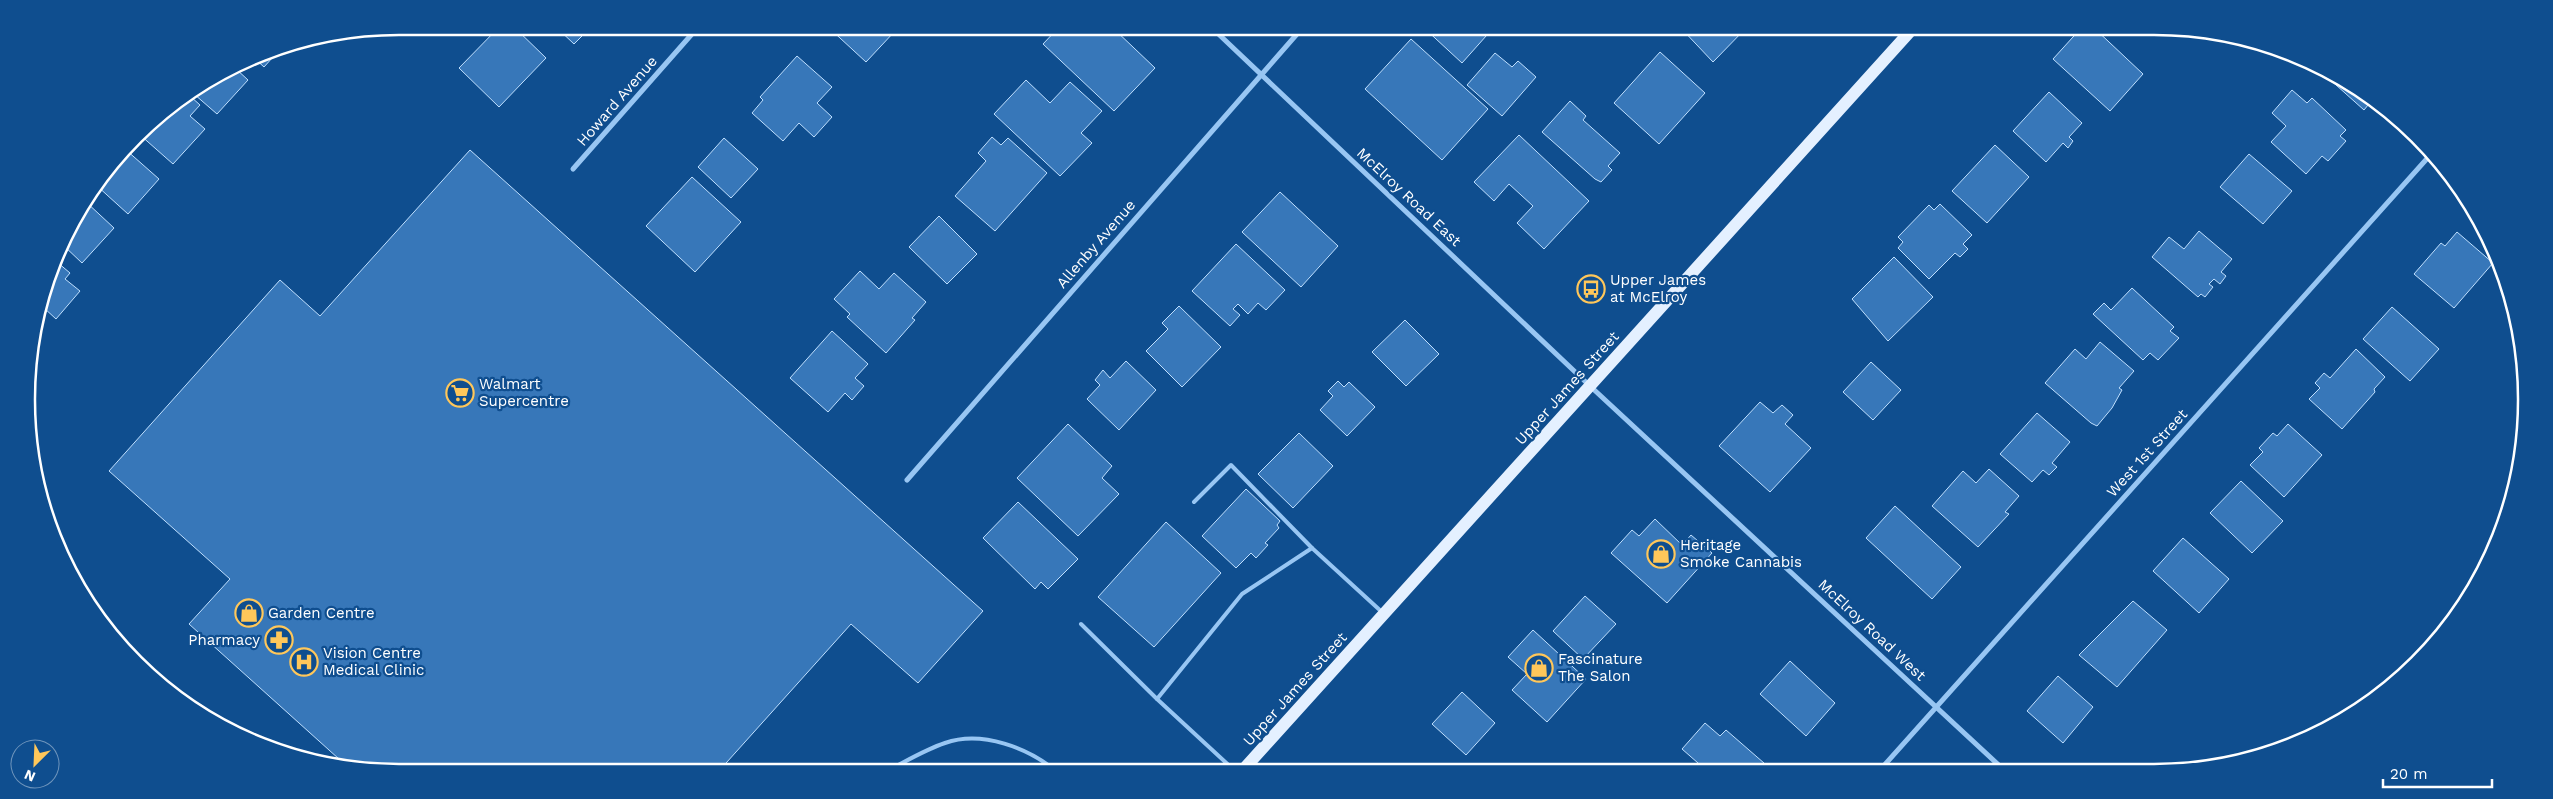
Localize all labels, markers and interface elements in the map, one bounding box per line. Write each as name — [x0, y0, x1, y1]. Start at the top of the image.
street label: Howard Avenue — [573, 52, 661, 150]
street label: McElroy Road East — [1353, 144, 1466, 251]
street label: Allenby Avenue — [1053, 196, 1139, 292]
place label: Upper James at McElroy — [1610, 271, 1706, 306]
bus stop icon: Upper James at McElroy — [1576, 274, 1606, 304]
street label: Upper James Street — [1511, 327, 1623, 448]
place label: Walmart Supercentre — [479, 375, 569, 410]
supermarket icon: Walmart Supercentre — [445, 378, 475, 408]
street label: West 1st Street — [2103, 405, 2192, 501]
place label: Heritage Smoke Cannabis — [1680, 536, 1802, 571]
shop icon: Heritage Smoke Cannabis — [1646, 539, 1676, 569]
street label: McElroy Road West — [1814, 576, 1930, 685]
shop icon: Garden Centre — [234, 598, 264, 628]
place label: Garden Centre — [268, 604, 375, 622]
pharmacy icon: Pharmacy — [264, 625, 294, 655]
street label: Upper James Street — [1239, 628, 1351, 749]
place label: Pharmacy — [188, 631, 260, 649]
place label: Vision Centre Medical Clinic — [323, 644, 424, 679]
hospital icon: Vision Centre Medical Clinic — [289, 647, 319, 677]
place label: Fascinature The Salon — [1558, 650, 1643, 685]
shop icon: Fascinature The Salon — [1524, 653, 1554, 683]
north arrow — [10, 739, 60, 789]
scale bar — [2383, 756, 2492, 788]
text: 20 m — [2390, 765, 2428, 783]
text: N — [22, 766, 38, 785]

